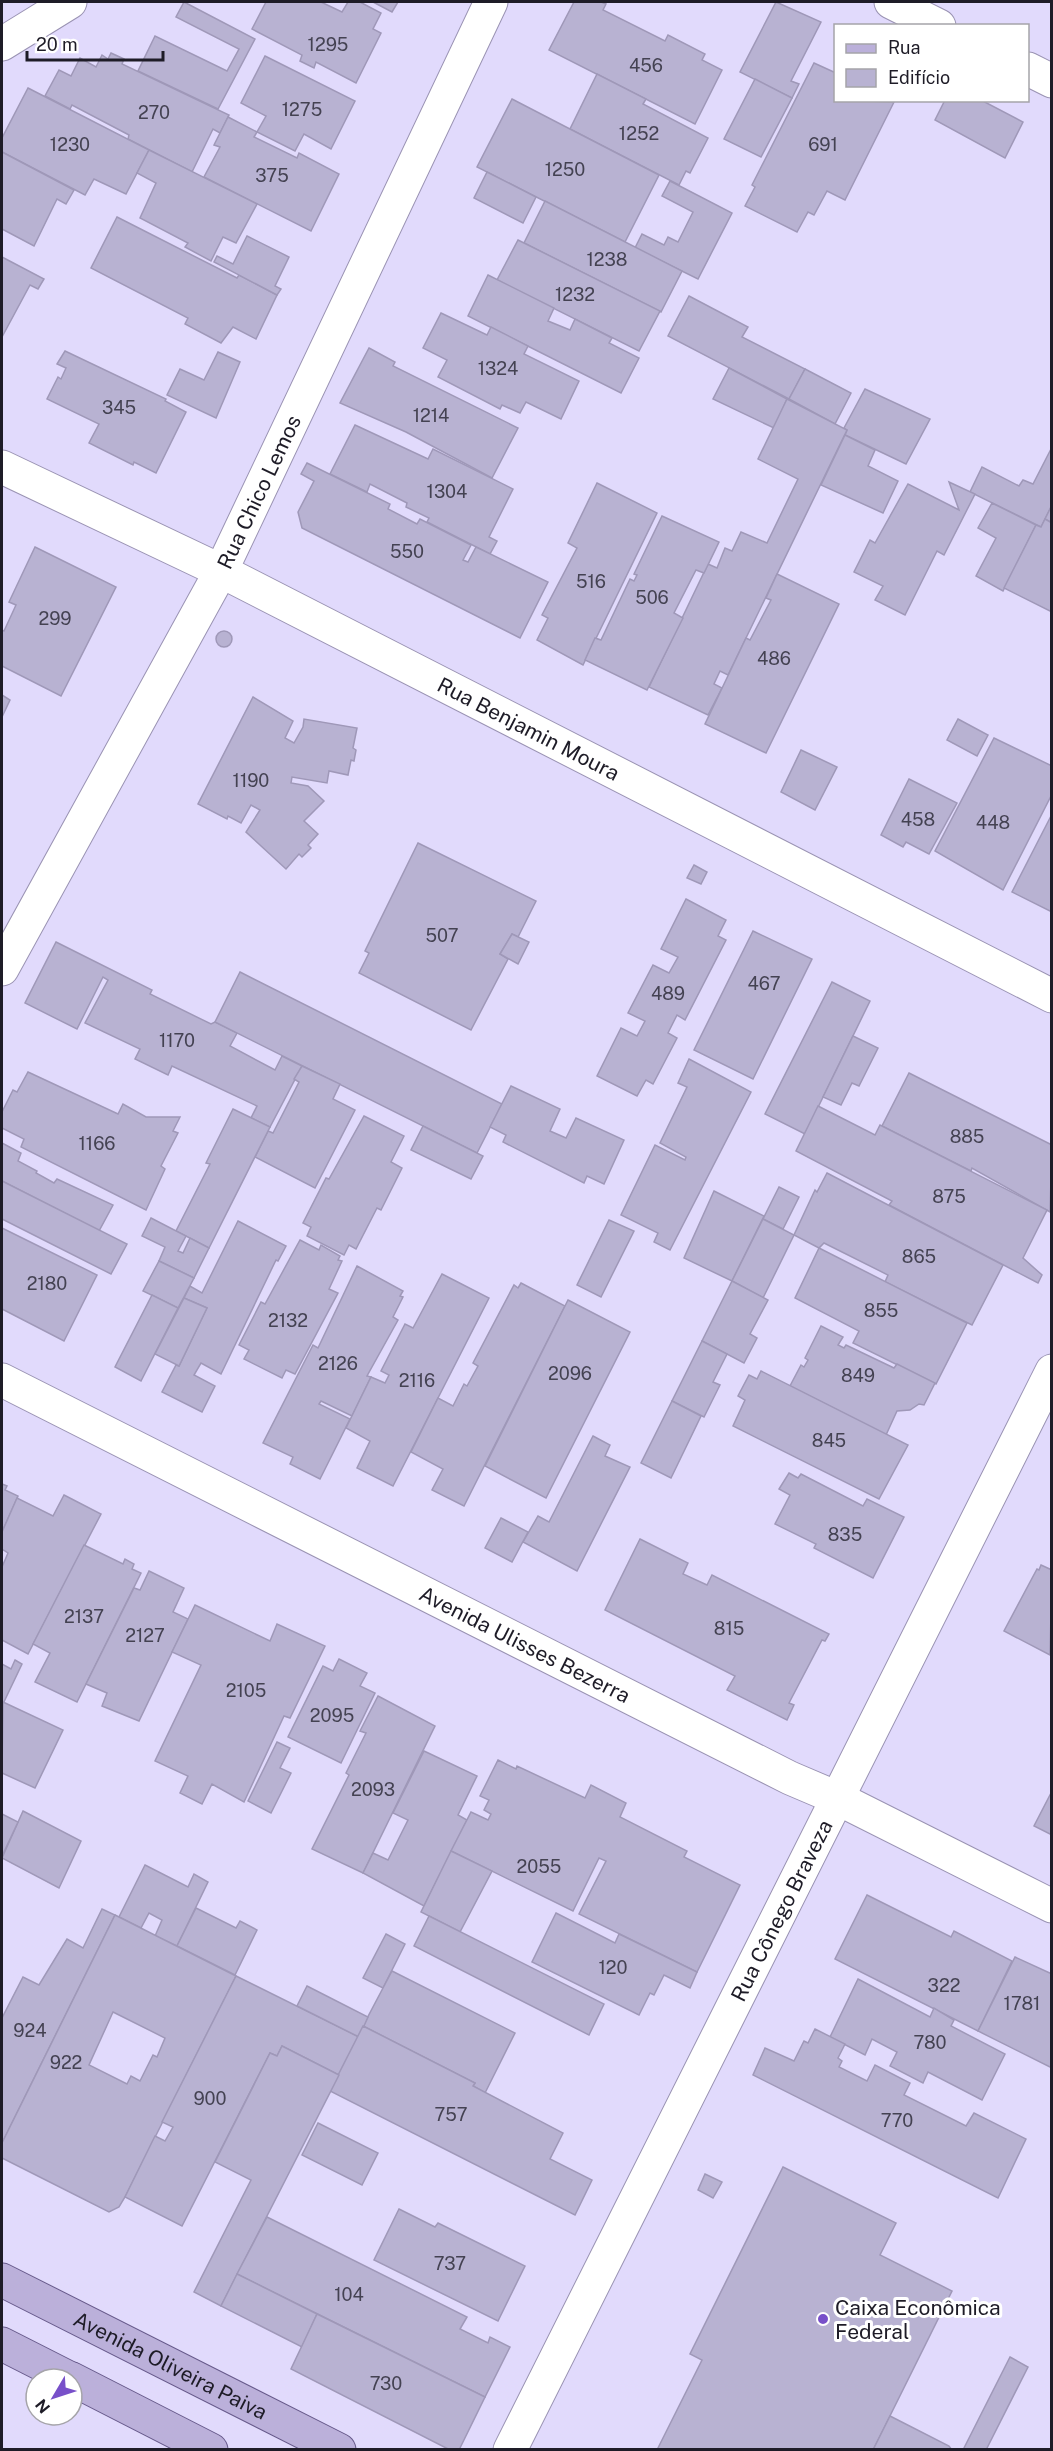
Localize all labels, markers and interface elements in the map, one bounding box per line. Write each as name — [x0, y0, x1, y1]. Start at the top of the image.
scale bar — [27, 24, 164, 62]
legend — [834, 24, 1029, 102]
text: 20 m — [36, 34, 78, 55]
house number: 1295 — [308, 34, 348, 55]
text: Rua — [888, 37, 920, 58]
house number: 456 — [629, 55, 663, 76]
text: Edifício — [888, 67, 950, 88]
house number: 1275 — [282, 99, 322, 120]
house number: 270 — [138, 102, 170, 123]
house number: 1252 — [619, 123, 659, 144]
house number: 1230 — [50, 134, 90, 155]
house number: 691 — [808, 134, 838, 155]
house number: 1250 — [545, 159, 585, 180]
house number: 375 — [255, 165, 289, 186]
house number: 1238 — [587, 249, 627, 270]
house number: 1232 — [555, 284, 595, 305]
house number: 1324 — [478, 358, 518, 379]
house number: 345 — [102, 397, 136, 418]
house number: 1214 — [413, 405, 449, 426]
street label: Rua Chico Lemos — [211, 411, 306, 573]
house number: 1304 — [427, 481, 467, 502]
house number: 550 — [390, 541, 424, 562]
house number: 516 — [576, 571, 606, 592]
house number: 506 — [635, 587, 669, 608]
house number: 299 — [38, 608, 72, 629]
house number: 486 — [757, 648, 791, 669]
street label: Rua Benjamin Moura — [433, 671, 624, 785]
house number: 1190 — [233, 770, 269, 791]
house number: 458 — [901, 809, 935, 830]
house number: 448 — [976, 812, 1010, 833]
house number: 507 — [425, 925, 459, 946]
house number: 467 — [748, 973, 781, 994]
house number: 489 — [651, 983, 685, 1004]
house number: 1170 — [159, 1030, 195, 1051]
house number: 885 — [950, 1126, 984, 1147]
house number: 1166 — [79, 1133, 115, 1154]
house number: 875 — [932, 1186, 966, 1207]
house number: 865 — [902, 1246, 936, 1267]
house number: 2180 — [27, 1273, 67, 1294]
house number: 855 — [864, 1300, 898, 1321]
house number: 2132 — [268, 1310, 308, 1331]
house number: 2126 — [318, 1353, 358, 1374]
house number: 2096 — [548, 1363, 592, 1384]
house number: 849 — [841, 1365, 875, 1386]
house number: 2116 — [399, 1370, 435, 1391]
house number: 845 — [812, 1430, 846, 1451]
house number: 835 — [828, 1524, 862, 1545]
street label: Avenida Ulisses Bezerra — [415, 1581, 635, 1708]
house number: 2137 — [64, 1606, 104, 1627]
house number: 815 — [714, 1618, 744, 1639]
house number: 2127 — [125, 1625, 165, 1646]
house number: 2105 — [226, 1680, 266, 1701]
house number: 2095 — [310, 1705, 354, 1726]
house number: 2093 — [351, 1779, 395, 1800]
street label: Rua Cônego Braveza — [725, 1815, 837, 2005]
house number: 2055 — [517, 1856, 561, 1877]
house number: 120 — [598, 1957, 628, 1978]
house number: 322 — [928, 1975, 960, 1996]
house number: 1781 — [1004, 1993, 1040, 2014]
house number: 924 — [13, 2020, 47, 2041]
house number: 780 — [913, 2032, 947, 2053]
house number: 922 — [50, 2052, 82, 2073]
house number: 900 — [193, 2088, 227, 2109]
house number: 757 — [434, 2104, 468, 2125]
house number: 770 — [881, 2110, 913, 2131]
house number: 737 — [434, 2253, 466, 2274]
house number: 104 — [334, 2284, 364, 2305]
place label: Caixa Econômica Federal — [835, 2295, 1001, 2344]
street label: Avenida Oliveira Paiva — [70, 2306, 272, 2424]
marker: Caixa Econômica Federal — [816, 2312, 830, 2326]
north arrow — [24, 2367, 84, 2427]
house number: 730 — [370, 2373, 402, 2394]
text: N — [31, 2395, 54, 2417]

